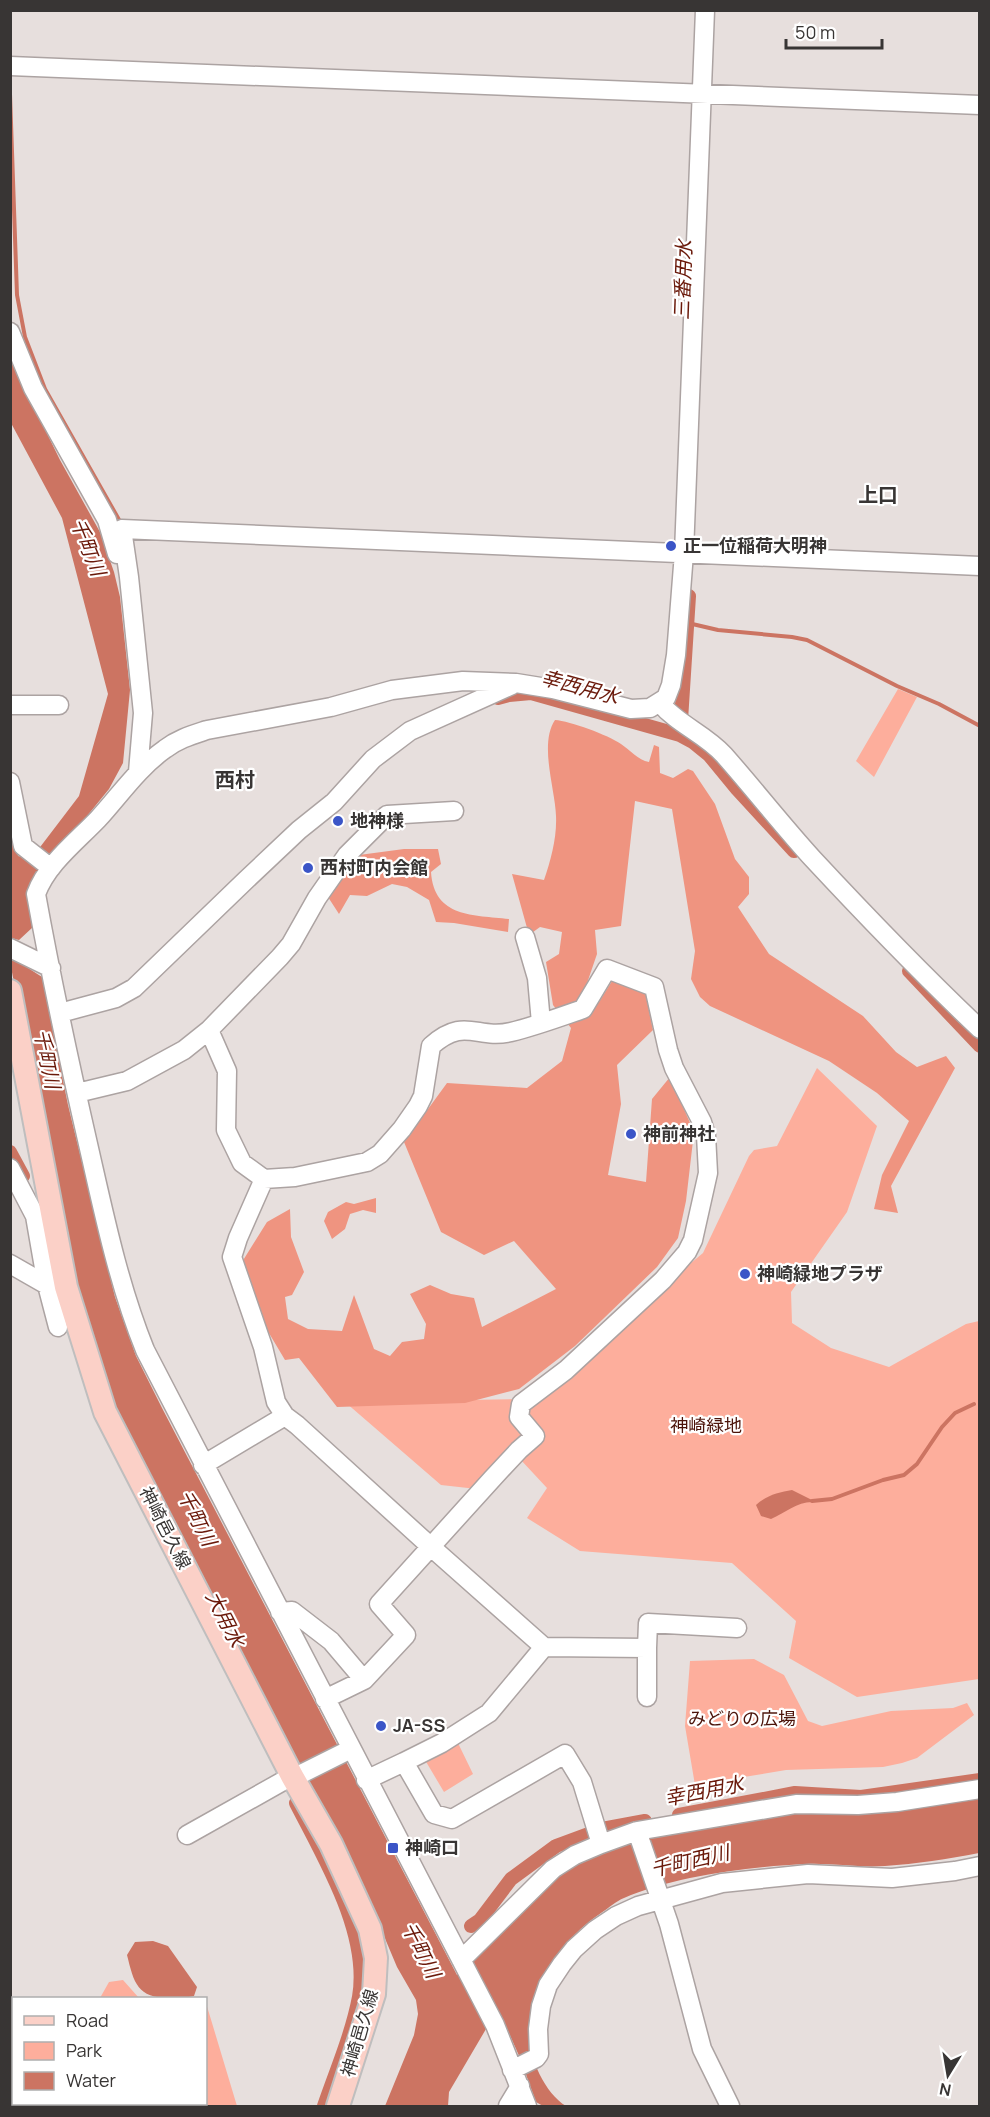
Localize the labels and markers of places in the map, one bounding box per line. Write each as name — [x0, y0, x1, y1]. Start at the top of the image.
place label: 正一位稲荷大明神 — [683, 533, 827, 557]
marker: 正一位稲荷大明神 — [664, 539, 678, 553]
place label: 地神様 — [350, 808, 404, 832]
marker: 地神様 — [331, 814, 345, 828]
place label: 西村町内会館 — [320, 855, 428, 879]
marker: 西村町内会館 — [301, 861, 315, 875]
place label: 神前神社 — [643, 1121, 715, 1145]
marker: 神前神社 — [624, 1127, 638, 1141]
place label: 神崎緑地プラザ — [757, 1261, 883, 1285]
marker: 神崎緑地プラザ — [738, 1267, 752, 1281]
place label: JA-SS — [393, 1713, 445, 1737]
marker: JA-SS — [374, 1719, 388, 1733]
place label: 神崎口 — [405, 1835, 459, 1859]
marker: 神崎口 — [386, 1841, 400, 1855]

